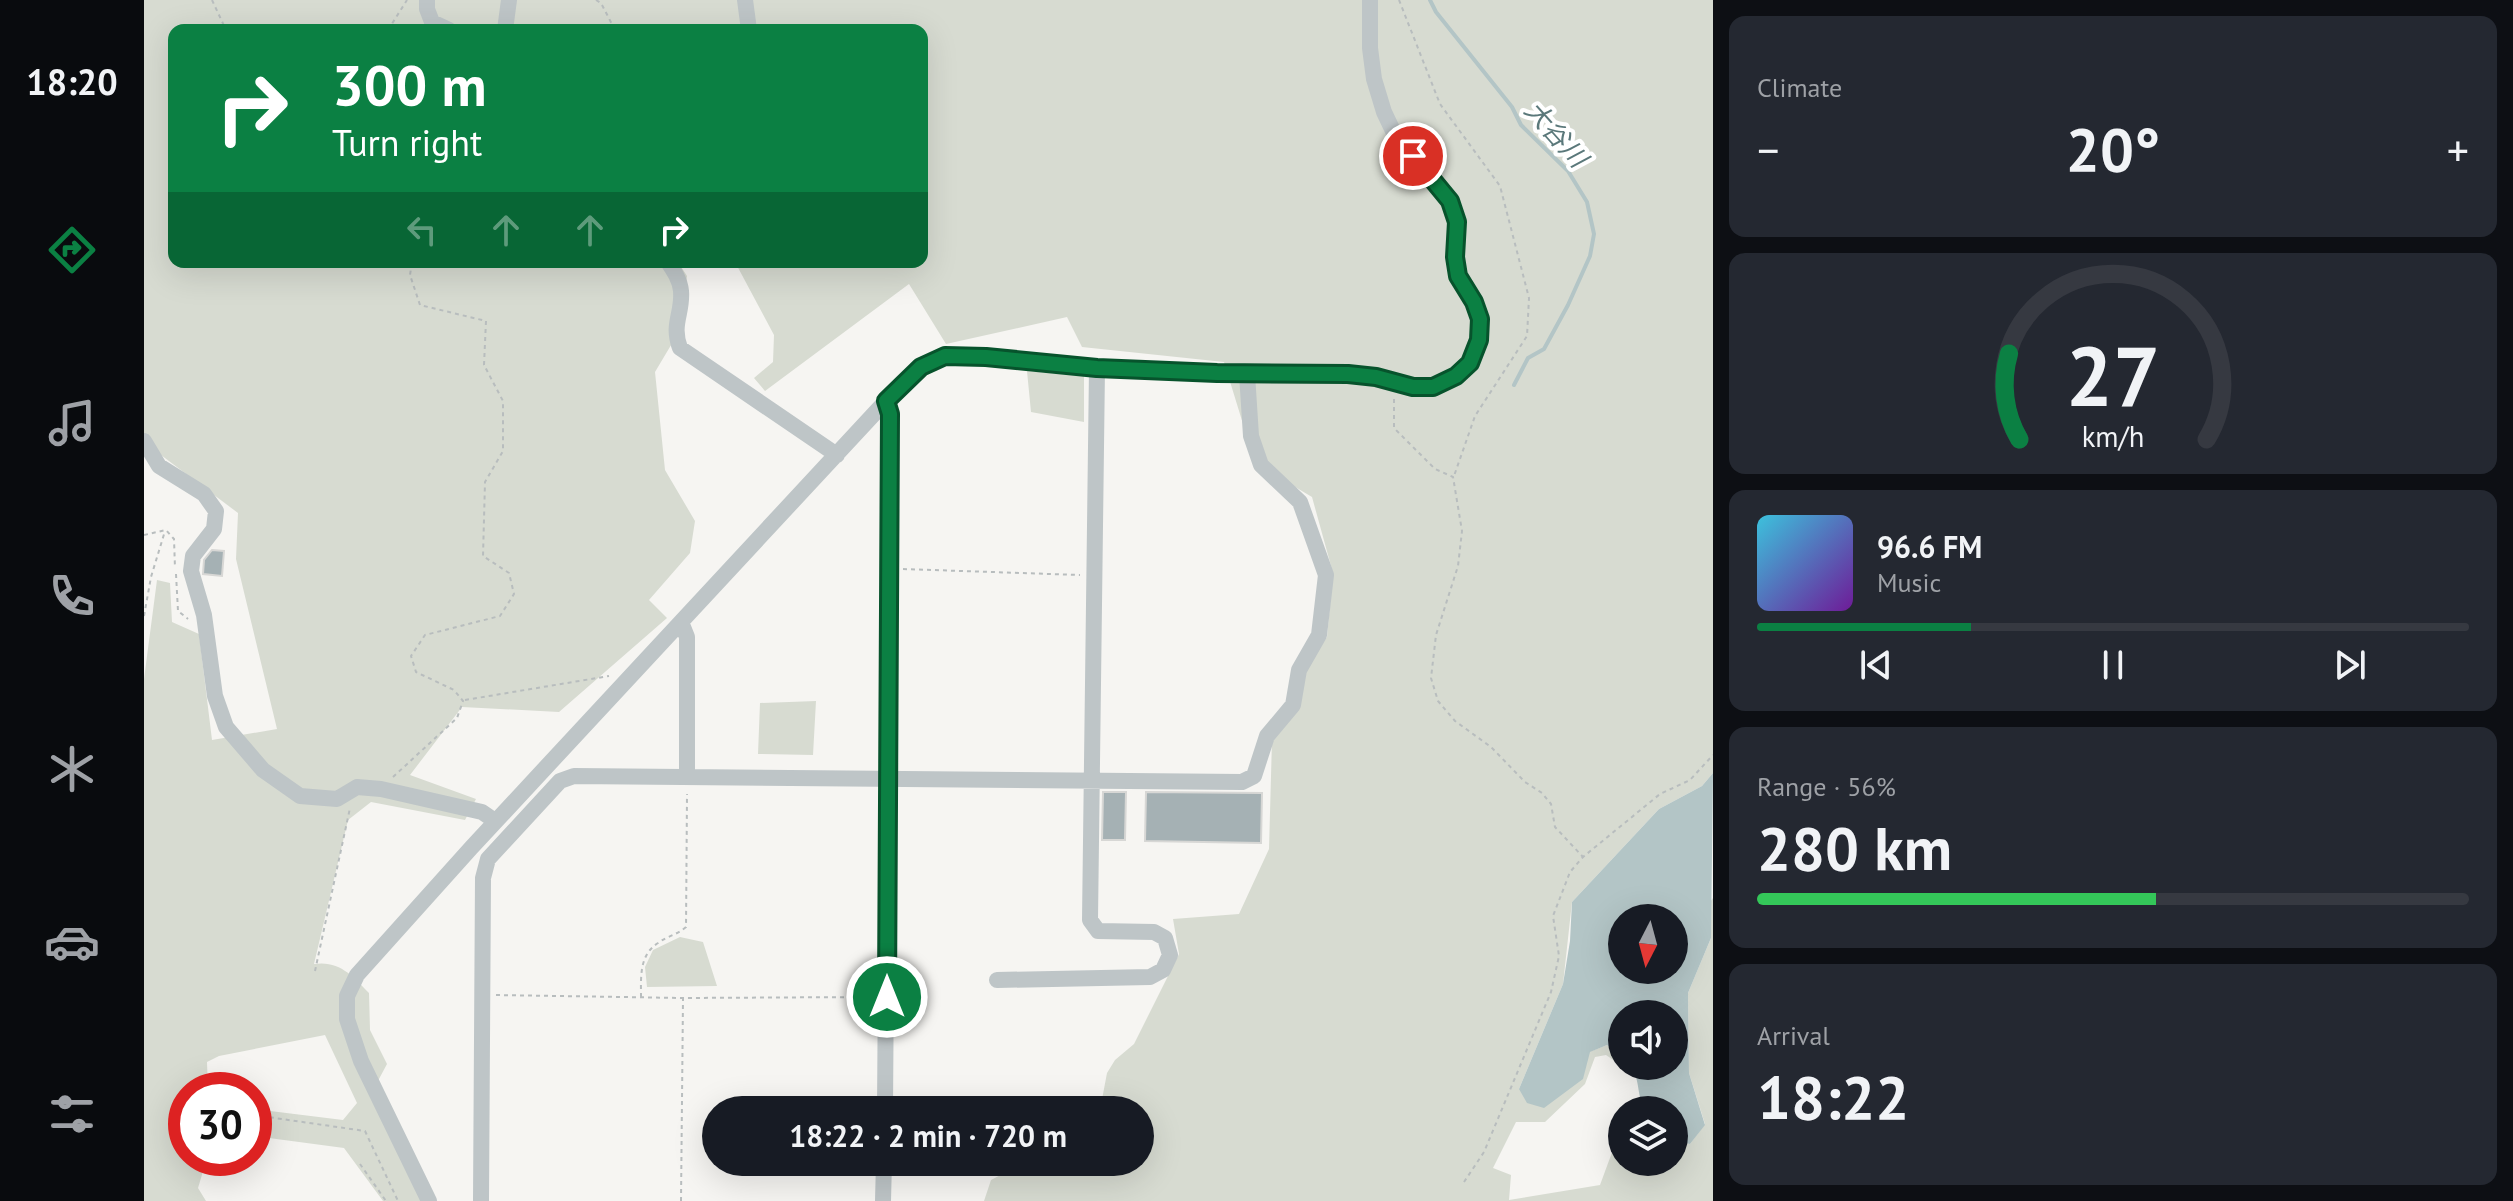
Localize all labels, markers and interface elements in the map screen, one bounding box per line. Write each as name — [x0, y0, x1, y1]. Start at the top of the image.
text: 300 m — [332, 49, 487, 121]
icon: right — [200, 56, 304, 160]
text: 18:20 — [26, 58, 118, 105]
text: Climate — [1757, 71, 1842, 104]
water label: 大谷川 — [1518, 94, 1597, 176]
text: 20° — [2066, 110, 2160, 188]
text: Turn right — [332, 119, 482, 166]
text: − — [1757, 121, 1779, 178]
text: + — [2447, 121, 2469, 178]
pin — [1379, 122, 1447, 190]
icon: arrive — [1391, 134, 1435, 178]
icon: left — [400, 208, 444, 252]
icon: ahead — [484, 208, 528, 252]
icon: ahead — [568, 208, 612, 252]
icon: right — [652, 208, 696, 252]
icon: directions — [44, 222, 100, 278]
text: 27 — [2066, 320, 2160, 428]
icon: music — [44, 395, 100, 451]
text: km/h — [2082, 418, 2144, 455]
text: 96.6 FM — [1877, 527, 1982, 566]
text: Music — [1877, 566, 1941, 599]
icon: phone — [44, 568, 100, 624]
icon: previous — [1854, 643, 1898, 687]
icon: pause — [2091, 643, 2135, 687]
icon: next — [2328, 643, 2372, 687]
icon: climate — [44, 741, 100, 797]
text: Range · 56% — [1757, 770, 1896, 803]
text: 280 km — [1757, 809, 1952, 887]
north arrow — [1608, 904, 1688, 984]
map controls — [1608, 904, 1688, 1176]
icon: car — [44, 914, 100, 970]
position arrow — [845, 955, 929, 1039]
button: sound — [1608, 1000, 1688, 1080]
text: Arrival — [1757, 1019, 1830, 1052]
text: 18:22 — [1757, 1058, 1909, 1136]
speed limit sign: 30 — [168, 1072, 272, 1176]
icon: filters — [44, 1086, 100, 1142]
button: layers — [1608, 1096, 1688, 1176]
text: 18:22 · 2 min · 720 m — [789, 1116, 1067, 1155]

